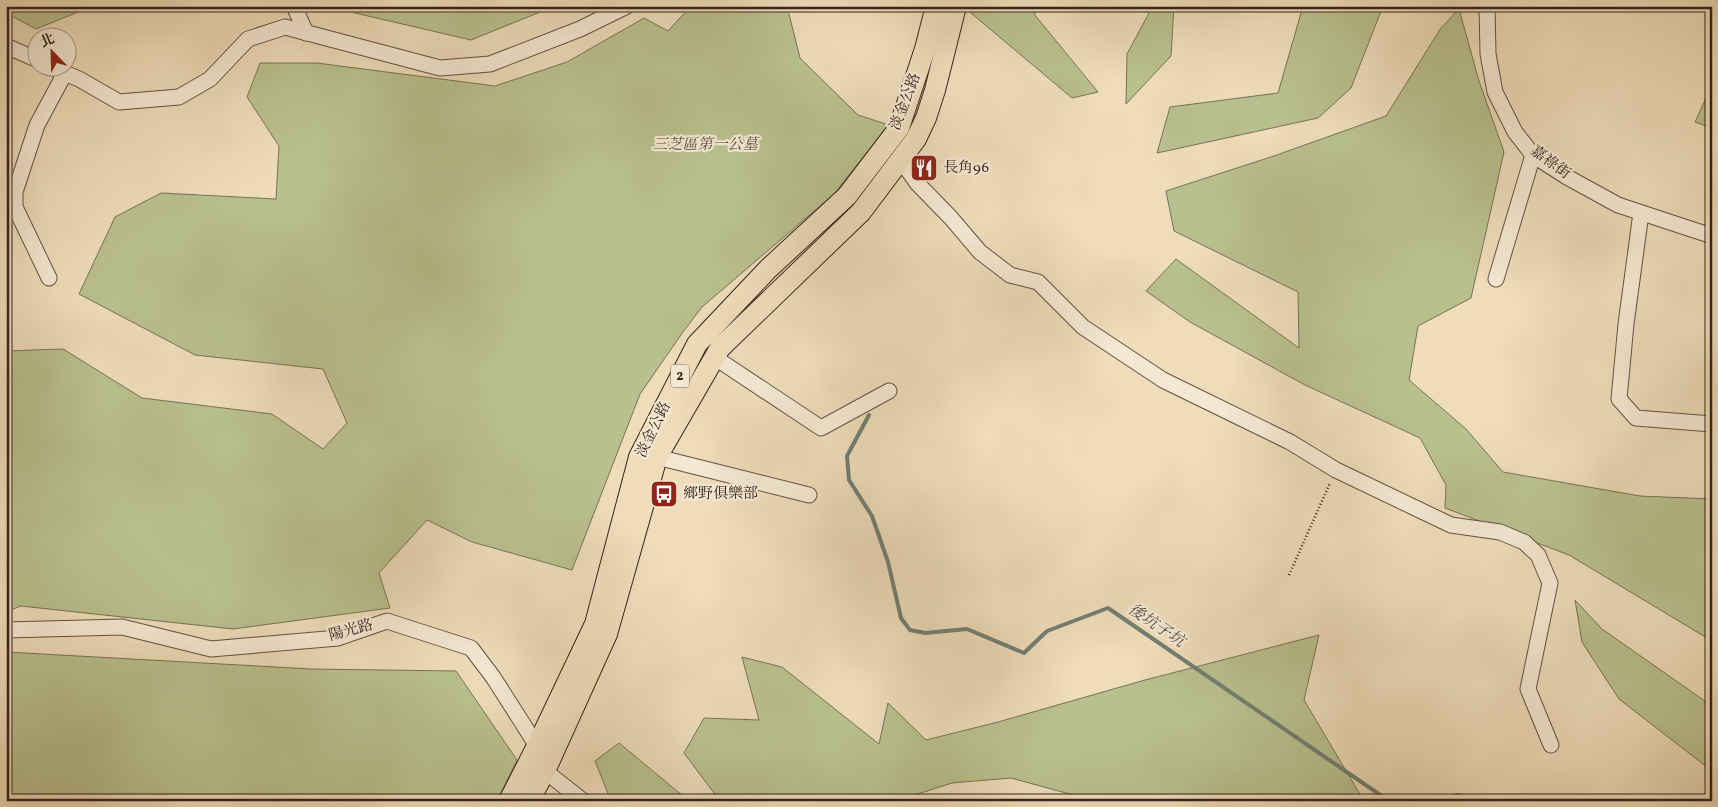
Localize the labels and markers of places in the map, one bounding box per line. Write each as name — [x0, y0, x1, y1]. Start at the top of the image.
restaurant icon: 長角96 — [909, 153, 939, 183]
place label: 長角96 — [943, 158, 989, 179]
bus stop icon: 鄉野俱樂部 — [649, 479, 679, 509]
place label: 鄉野俱樂部 — [683, 484, 758, 505]

